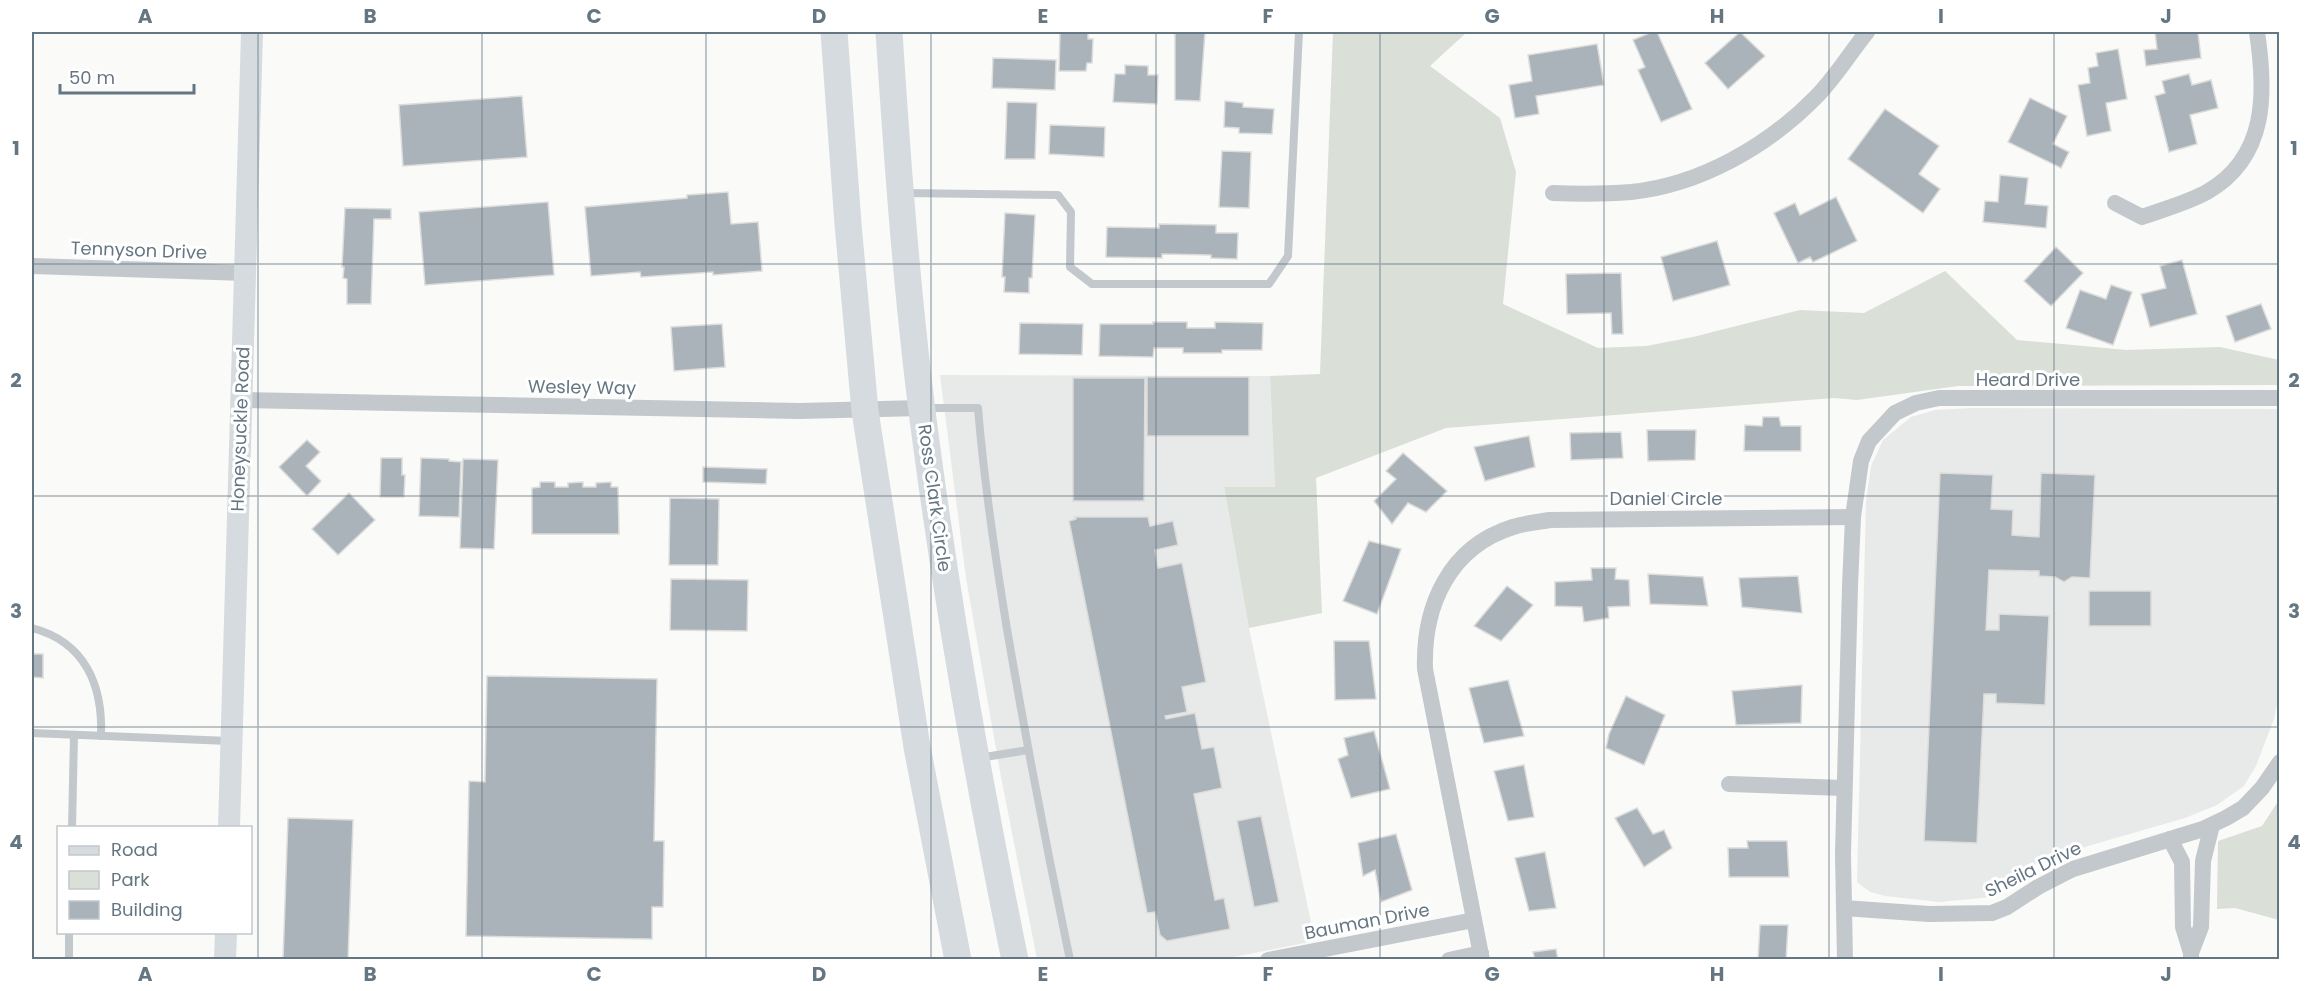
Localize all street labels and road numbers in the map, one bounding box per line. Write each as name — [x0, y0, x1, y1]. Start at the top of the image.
street label: Tennyson Drive — [70, 235, 208, 265]
street label: Honeysuckle Road — [225, 346, 255, 512]
street label: Heard Drive — [1976, 367, 2080, 392]
street label: Wesley Way — [528, 374, 636, 400]
street label: Ross Clark Circle — [912, 423, 958, 573]
street label: Daniel Circle — [1610, 486, 1722, 511]
street label: Sheila Drive — [1981, 835, 2085, 903]
street label: Bauman Drive — [1302, 897, 1432, 945]

